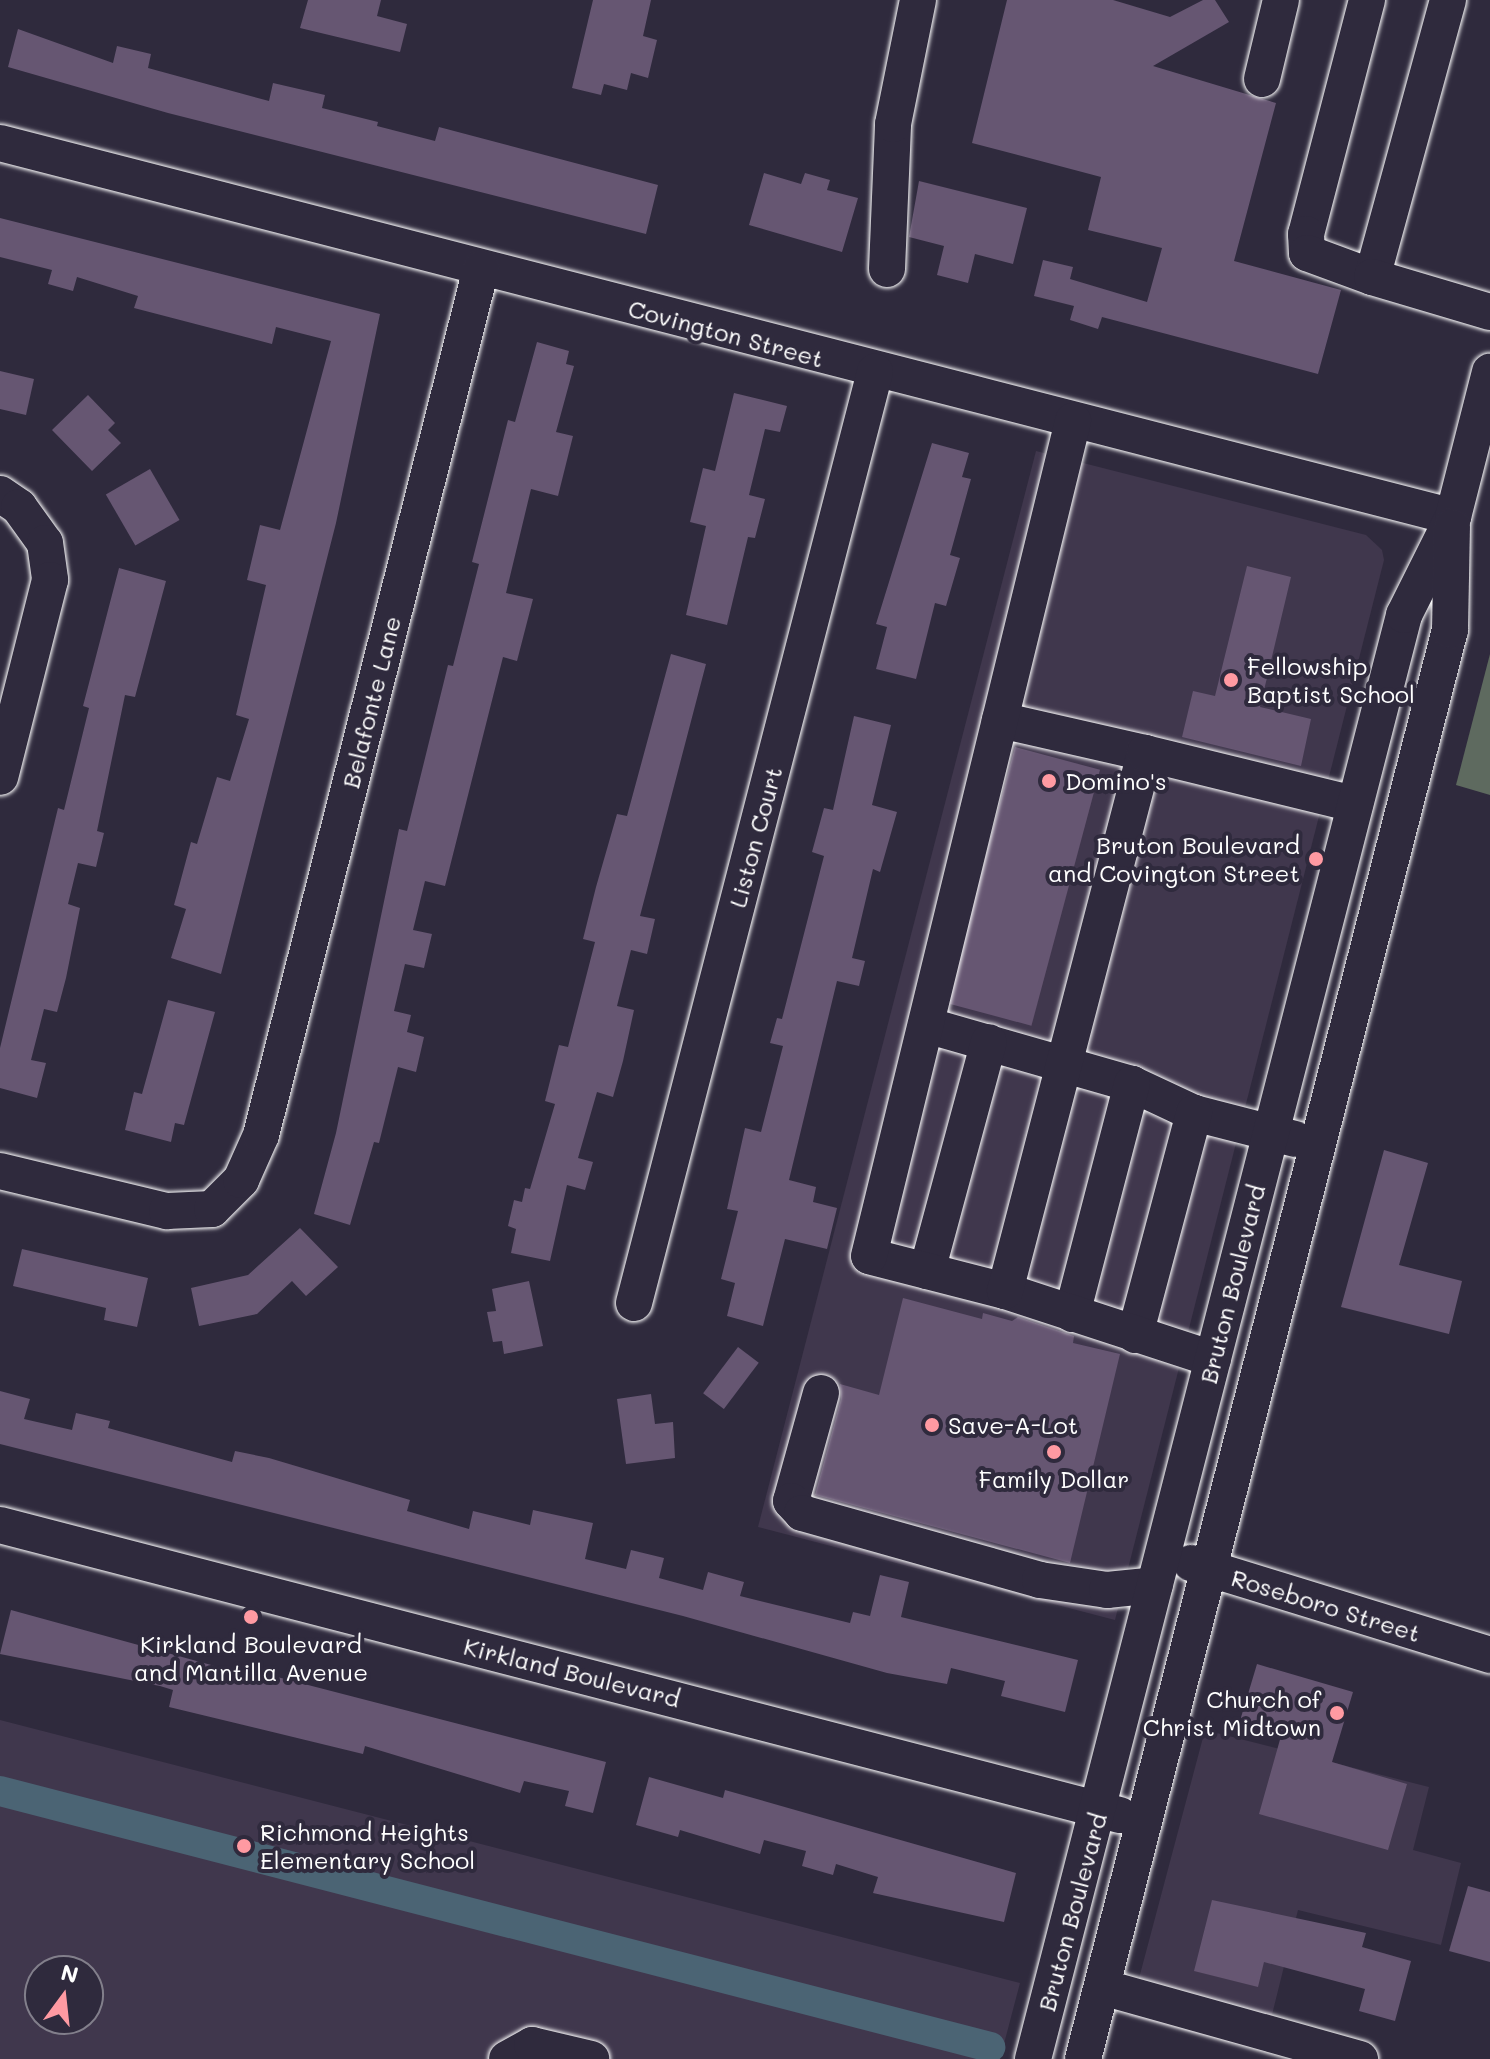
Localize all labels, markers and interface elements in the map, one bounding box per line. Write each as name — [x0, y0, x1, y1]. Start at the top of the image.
street label: Covington Street — [625, 293, 827, 373]
street label: Belafonte Lane — [336, 613, 406, 791]
place label: Fellowship Baptist School — [1247, 652, 1415, 708]
marker: Fellowship Baptist School — [1222, 671, 1240, 689]
street label: Liston Court — [722, 763, 788, 911]
place label: Domino's — [1065, 767, 1167, 795]
marker: Domino's — [1040, 772, 1058, 790]
place label: Bruton Boulevard and Covington Street — [1048, 831, 1300, 887]
marker: Bruton Boulevard and Covington Street — [1307, 850, 1325, 868]
street label: Bruton Boulevard — [1193, 1182, 1271, 1386]
place label: Save-A-Lot — [948, 1411, 1078, 1439]
marker: Save-A-Lot — [923, 1416, 941, 1434]
marker: Family Dollar — [1045, 1443, 1063, 1461]
place label: Family Dollar — [979, 1465, 1129, 1493]
street label: Roseboro Street — [1228, 1563, 1424, 1647]
marker: Kirkland Boulevard and Mantilla Avenue — [242, 1608, 260, 1626]
place label: Kirkland Boulevard and Mantilla Avenue — [134, 1630, 368, 1686]
street label: Kirkland Boulevard — [461, 1631, 683, 1713]
place label: Church of Christ Midtown — [1143, 1685, 1321, 1741]
marker: Church of Christ Midtown — [1328, 1704, 1346, 1722]
street label: Bruton Boulevard — [1032, 1810, 1112, 2014]
place label: Richmond Heights Elementary School — [260, 1818, 475, 1874]
marker: Richmond Heights Elementary School — [235, 1837, 253, 1855]
north arrow — [24, 1955, 104, 2035]
text: N — [58, 1957, 82, 1989]

